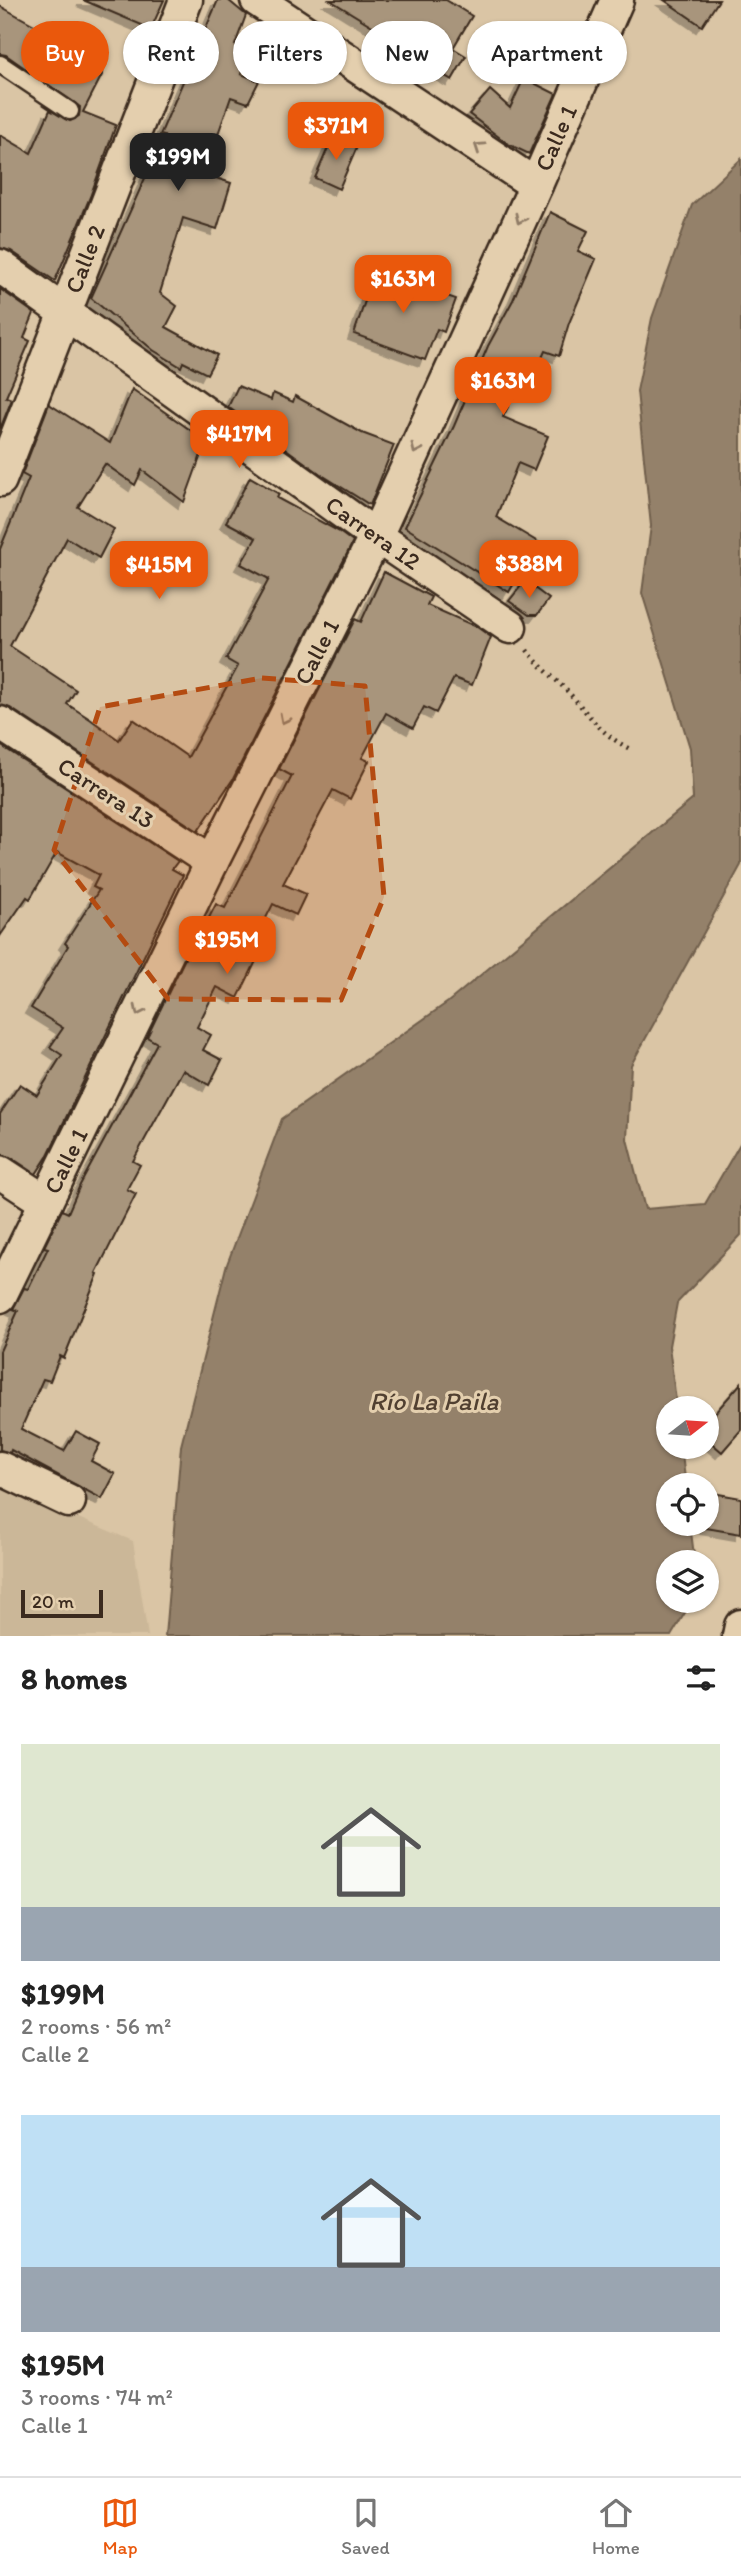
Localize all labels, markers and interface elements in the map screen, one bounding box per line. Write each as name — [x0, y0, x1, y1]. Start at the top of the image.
chip: Buy — [21, 21, 109, 84]
chip: Rent — [123, 21, 219, 84]
chip: Filters — [233, 21, 347, 84]
chip: New — [361, 21, 453, 84]
chip: Apartment — [467, 21, 627, 84]
street label: Calle 1 — [528, 100, 583, 175]
pin: $371M — [287, 102, 385, 162]
text: $371M — [304, 111, 368, 139]
pin: $199M — [129, 134, 227, 193]
text: $199M — [146, 142, 210, 170]
one-way arrow — [474, 143, 487, 156]
one-way arrow — [514, 212, 528, 225]
street label: Calle 2 — [58, 220, 111, 297]
pin: $163M — [354, 256, 452, 315]
text: $163M — [370, 264, 436, 292]
pin: $163M — [454, 358, 552, 417]
text: $163M — [470, 366, 536, 394]
pin: $417M — [190, 410, 288, 470]
text: $417M — [206, 419, 272, 447]
one-way arrow — [410, 442, 424, 454]
street label: Carrera 12 — [320, 489, 427, 576]
pin: $388M — [480, 540, 578, 600]
pin: $415M — [110, 542, 208, 601]
text: $388M — [495, 549, 563, 577]
text: $415M — [126, 550, 192, 578]
street label: Calle 1 — [288, 614, 345, 689]
one-way arrow — [278, 712, 292, 724]
street label: Carrera 13 — [52, 751, 160, 835]
pin: $195M — [178, 916, 276, 976]
text: $195M — [195, 925, 259, 953]
one-way arrow — [133, 1004, 147, 1016]
street label: Calle 1 — [37, 1123, 94, 1198]
water label: Río La Paila — [370, 1385, 500, 1417]
north arrow — [656, 1396, 719, 1460]
map controls — [656, 1396, 719, 1613]
button: locate — [656, 1473, 719, 1536]
button: layers — [656, 1550, 719, 1613]
scale bar — [21, 1587, 103, 1619]
text: 20 m — [32, 1590, 74, 1613]
icon: filters — [682, 1659, 720, 1697]
text: 8 homes — [21, 1660, 128, 1697]
icon: home — [308, 1789, 434, 1915]
text: $199M — [21, 1975, 105, 2012]
text: 2 rooms · 56 m² — [21, 2012, 172, 2040]
text: Calle 2 — [21, 2040, 89, 2068]
icon: home — [308, 2160, 434, 2286]
text: $195M — [21, 2346, 105, 2383]
text: 3 rooms · 74 m² — [21, 2383, 173, 2411]
text: Calle 1 — [21, 2411, 88, 2439]
tab: Map — [101, 2494, 139, 2559]
tab: Saved — [341, 2494, 390, 2559]
tab: Home — [592, 2494, 640, 2559]

